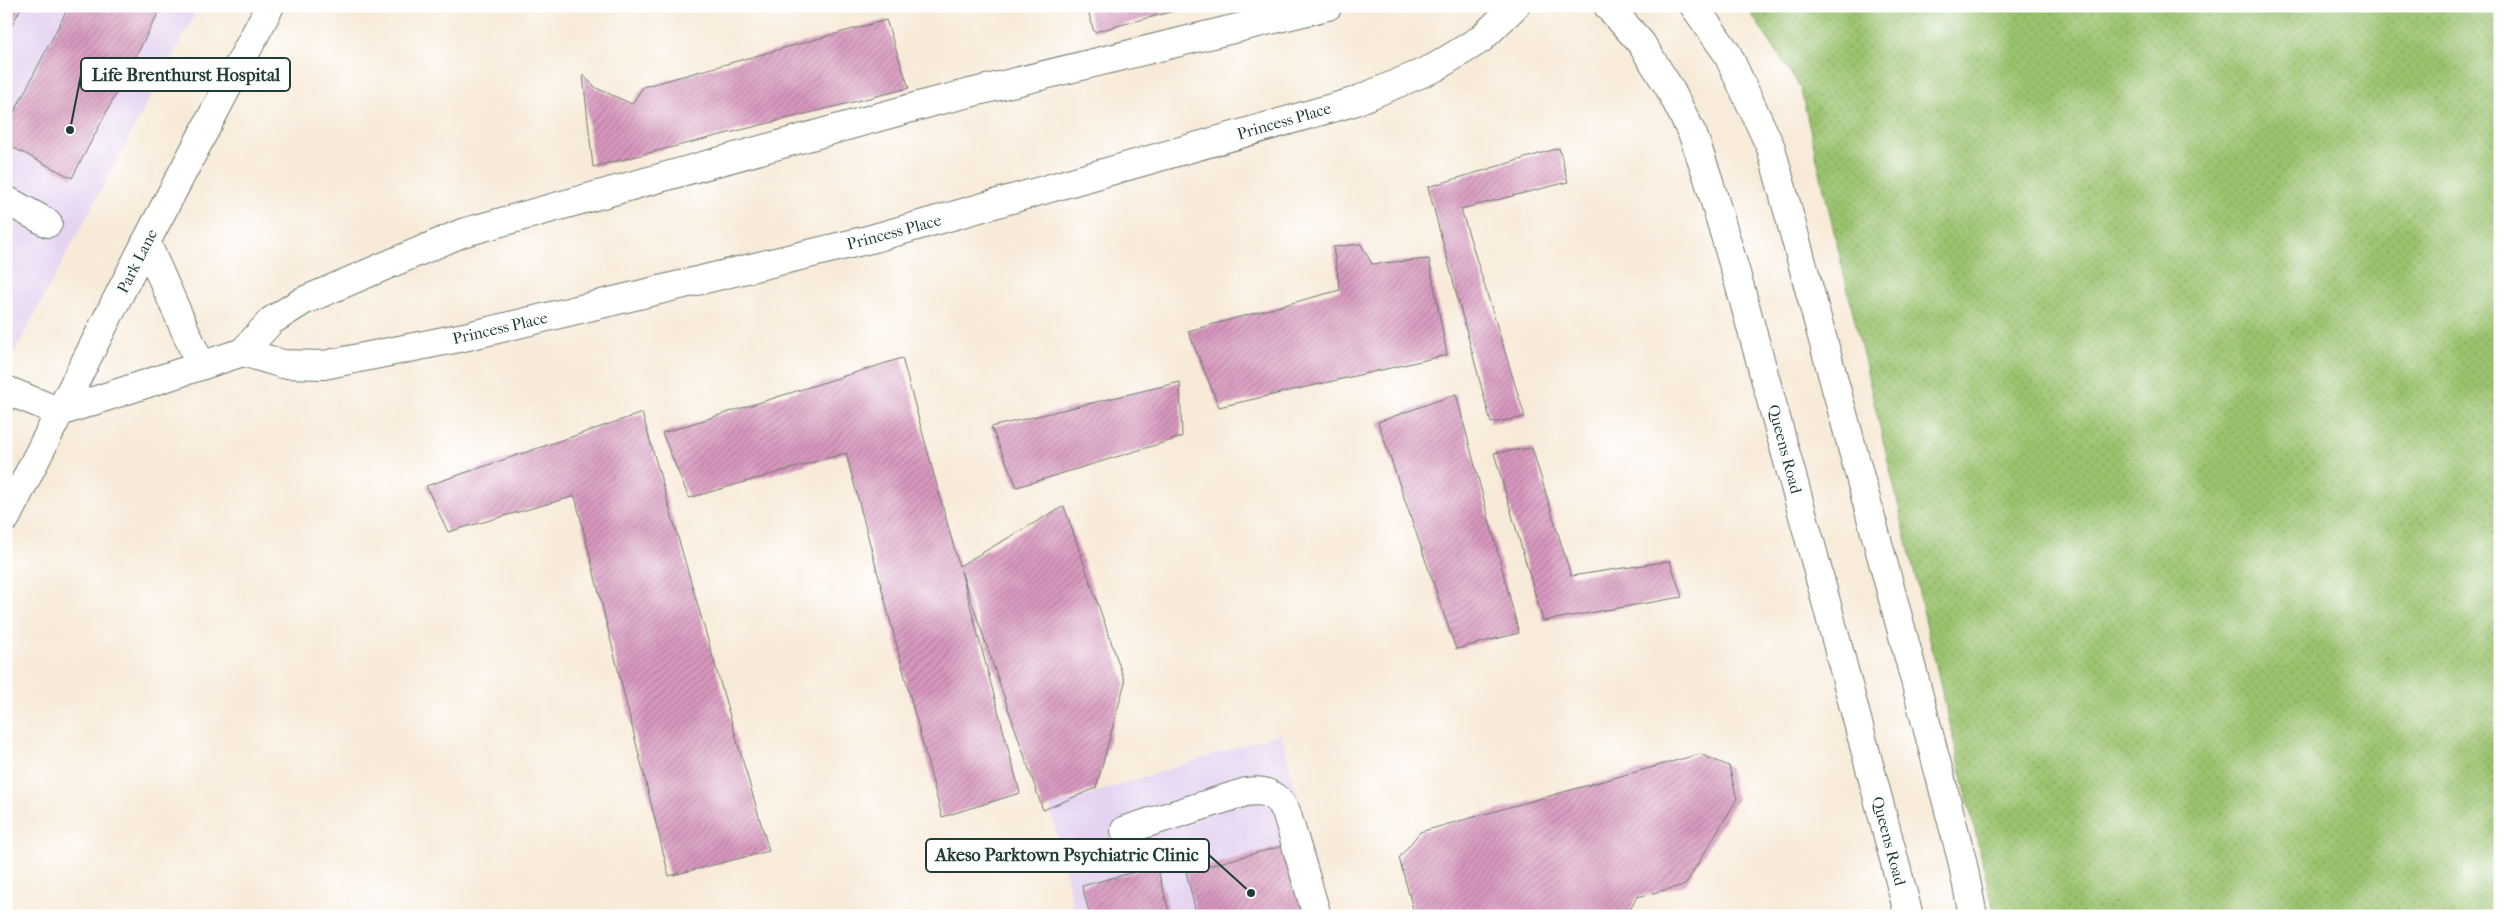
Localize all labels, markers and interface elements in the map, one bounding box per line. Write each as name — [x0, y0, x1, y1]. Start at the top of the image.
callout: Life Brenthurst Hospital — [81, 58, 290, 91]
text: Life Brenthurst Hospital — [92, 65, 281, 86]
street label: Princess Place — [1235, 98, 1333, 144]
street label: Princess Place — [845, 210, 943, 254]
street label: Park Lane — [113, 226, 161, 296]
street label: Princess Place — [451, 308, 550, 348]
street label: Queens Road — [1764, 402, 1806, 496]
street label: Queens Road — [1868, 794, 1910, 888]
callout: Akeso Parktown Psychiatric Clinic — [926, 839, 1209, 872]
text: Akeso Parktown Psychiatric Clinic — [934, 845, 1199, 866]

